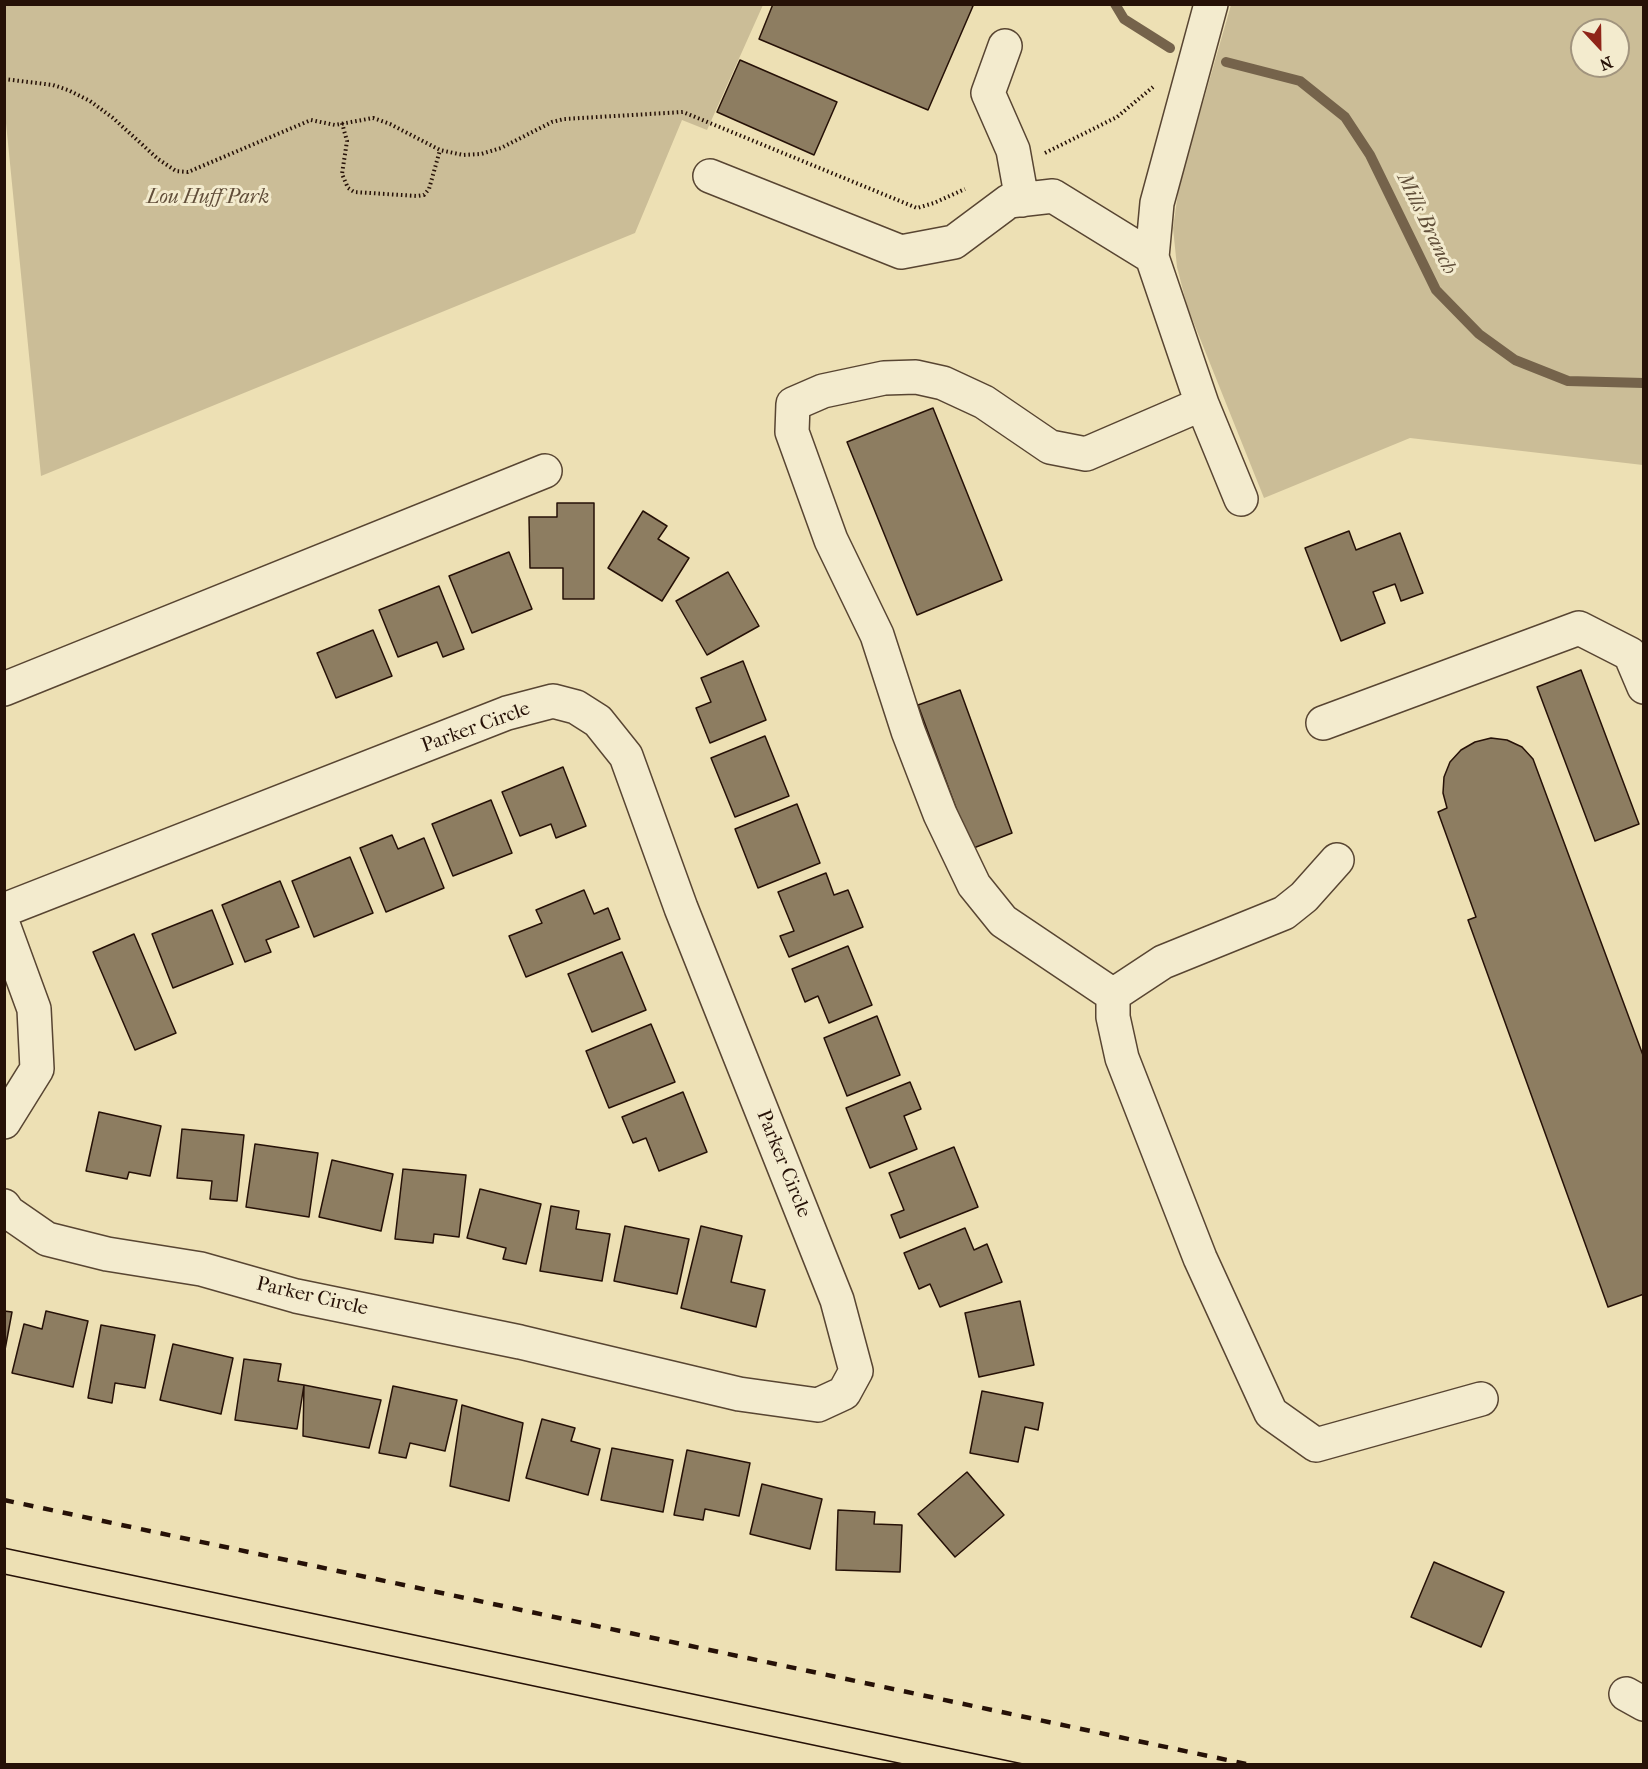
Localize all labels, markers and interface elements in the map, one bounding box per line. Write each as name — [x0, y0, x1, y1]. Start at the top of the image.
north arrow — [1570, 18, 1630, 78]
text: N — [1597, 52, 1615, 74]
water label: Mills Branch — [1391, 169, 1461, 279]
park label: Lou Huff Park — [147, 186, 269, 210]
street label: Parker Circle — [418, 697, 534, 759]
street label: Parker Circle — [751, 1107, 815, 1221]
street label: Parker Circle — [254, 1273, 370, 1321]

